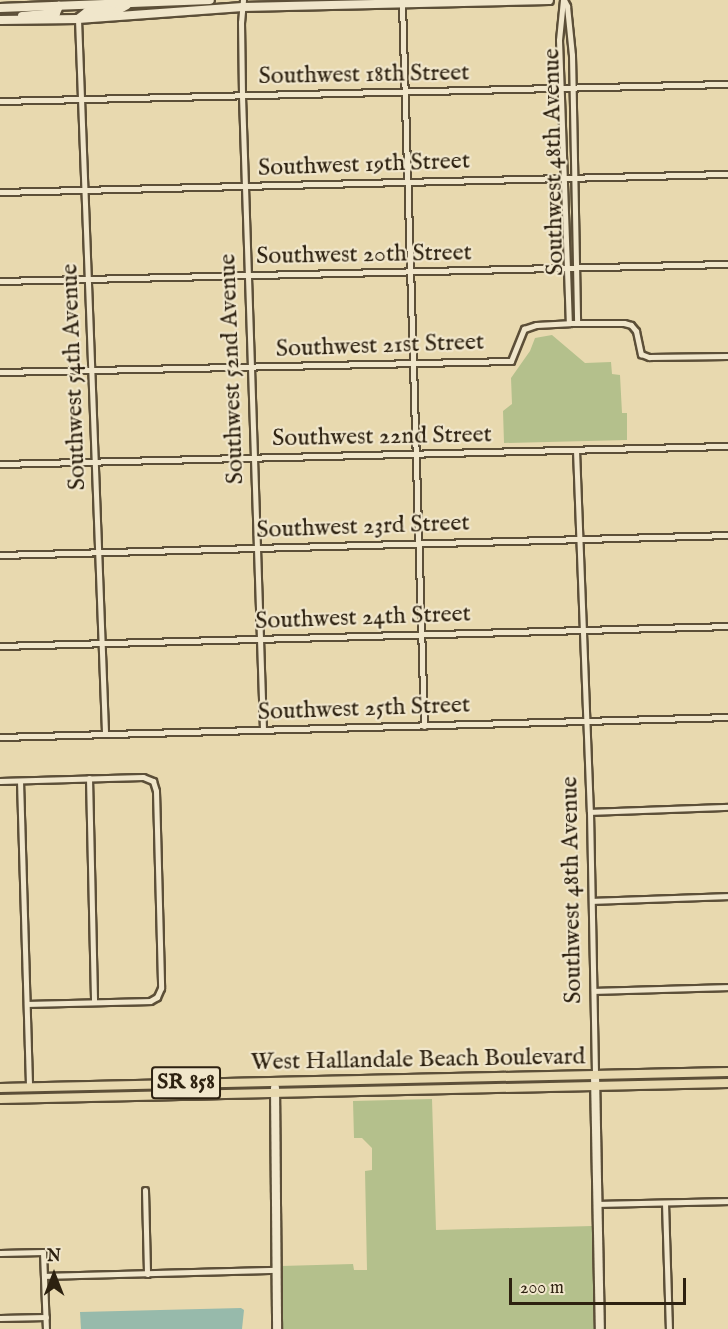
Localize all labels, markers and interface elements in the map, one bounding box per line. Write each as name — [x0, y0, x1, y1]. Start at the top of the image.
street label: Southwest 48th Avenue — [538, 48, 570, 276]
street label: Southwest 18th Street — [258, 59, 470, 91]
street label: Southwest 19th Street — [258, 147, 470, 183]
street label: Southwest 20th Street — [256, 239, 472, 271]
street label: Southwest 52nd Avenue — [214, 253, 250, 485]
street label: Southwest 54th Avenue — [56, 263, 92, 491]
street label: Southwest 21st Street — [275, 328, 485, 364]
street label: Southwest 22nd Street — [272, 421, 492, 453]
street label: Southwest 23rd Street — [256, 509, 470, 545]
street label: Southwest 24th Street — [255, 600, 471, 636]
street label: Southwest 25th Street — [257, 691, 471, 727]
street label: Southwest 48th Avenue — [556, 776, 588, 1004]
street label: West Hallandale Beach Boulevard — [250, 1043, 586, 1077]
road number: SR 858 — [150, 1064, 222, 1102]
north arrow — [24, 1245, 84, 1305]
text: N — [47, 1247, 61, 1267]
scale bar — [512, 1266, 689, 1304]
text: 200 m — [520, 1277, 564, 1300]

